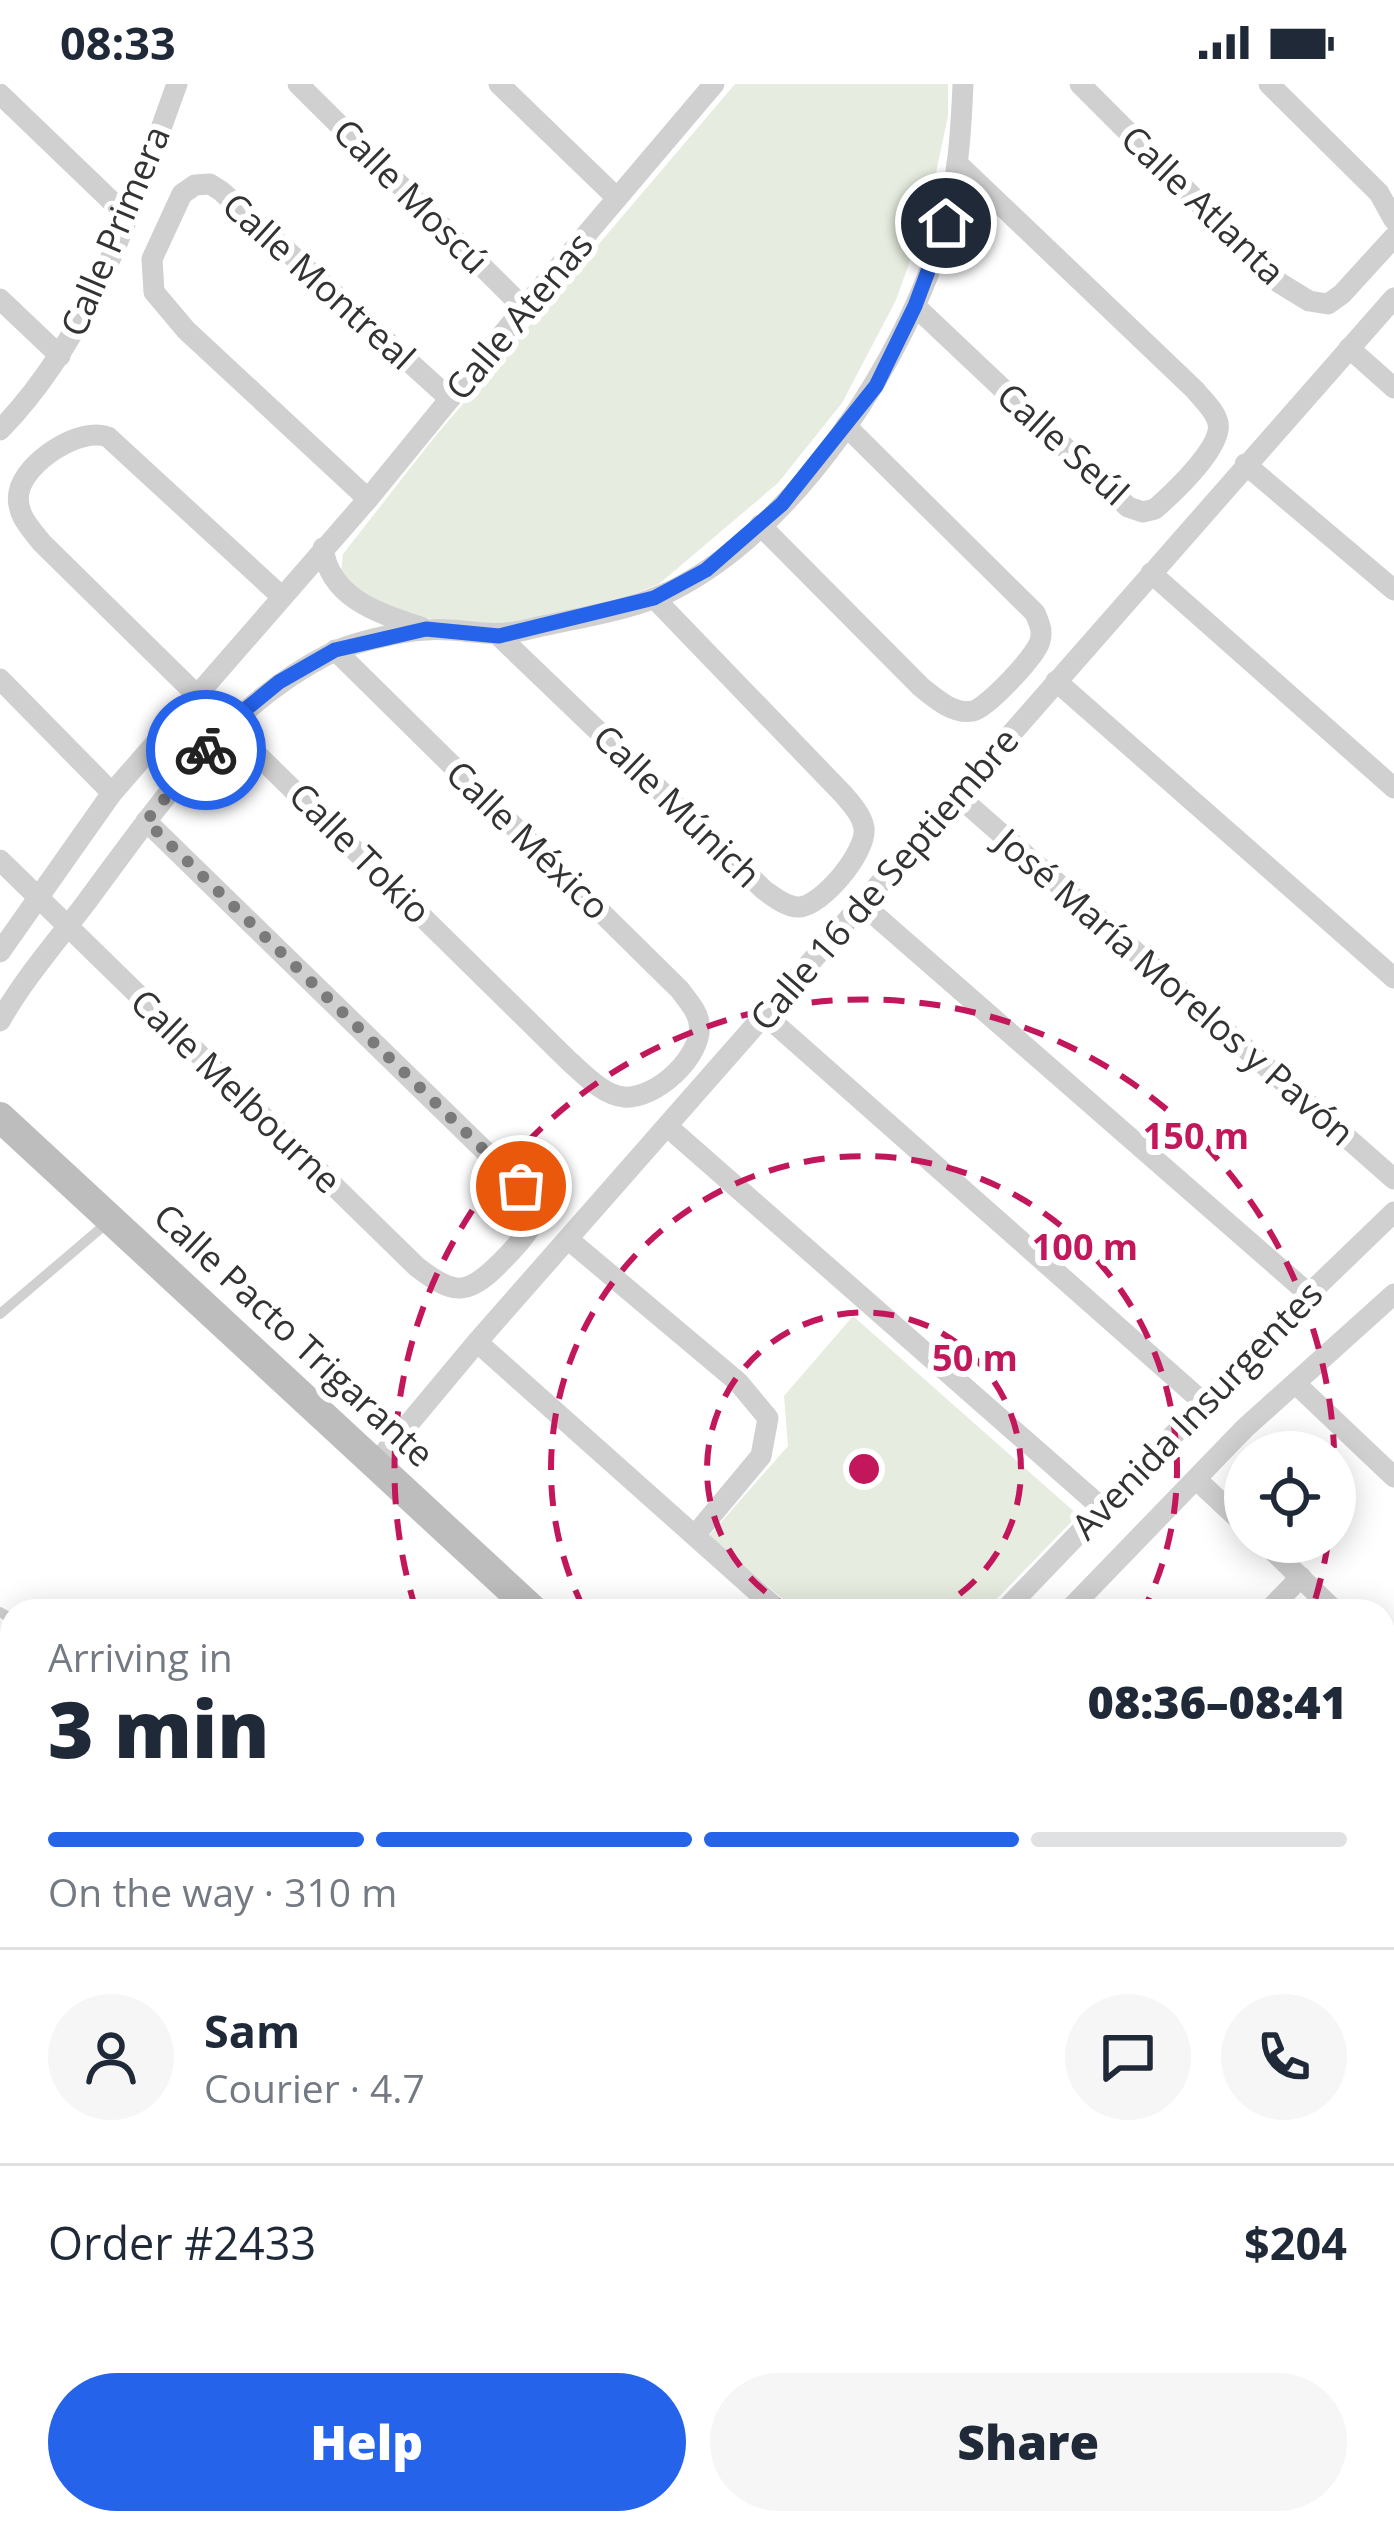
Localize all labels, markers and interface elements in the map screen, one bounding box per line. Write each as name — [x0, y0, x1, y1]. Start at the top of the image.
text: 08:33 — [60, 12, 176, 73]
street label: Calle Moscú — [323, 107, 500, 284]
street label: Calle Atlanta — [1111, 114, 1296, 295]
street label: Calle Primera — [48, 118, 181, 344]
pin — [895, 172, 997, 274]
street label: Calle Montreal — [213, 181, 426, 380]
icon: home — [913, 190, 979, 256]
street label: Calle Atenas — [434, 221, 603, 410]
street label: Calle Seúl — [987, 371, 1140, 516]
courier — [146, 690, 266, 810]
street label: Calle Múnich — [583, 713, 772, 898]
icon: bike — [173, 717, 239, 783]
street label: Calle 16 de Septiembre — [738, 717, 1029, 1041]
street label: Calle México — [436, 749, 621, 930]
street label: Calle Tokio — [279, 771, 442, 934]
street label: José María Morelos y Pavón — [983, 815, 1365, 1156]
street label: Calle Melbourne — [120, 978, 352, 1204]
text: 150 m — [1143, 1111, 1249, 1160]
pin — [470, 1135, 572, 1237]
icon: bag — [488, 1153, 554, 1219]
street label: Calle Pacto Trigarante — [144, 1192, 445, 1477]
text: 100 m — [1032, 1222, 1138, 1271]
street label: Avenida Insurgentes — [1060, 1270, 1333, 1550]
text: 50 m — [932, 1333, 1018, 1382]
map controls — [1224, 1431, 1356, 1563]
button: locate — [1224, 1431, 1356, 1563]
centre of rings — [843, 1448, 885, 1490]
text: Arriving in — [48, 1630, 233, 1683]
text: 08:36–08:41 — [1088, 1671, 1347, 1732]
text: 3 min — [48, 1675, 270, 1781]
text: On the way · 310 m — [48, 1865, 397, 1918]
button: person — [48, 1994, 174, 2120]
button: chat — [1065, 1994, 1191, 2120]
button: phone — [1221, 1994, 1347, 2120]
text: Sam — [204, 2000, 300, 2061]
text: Courier · 4.7 — [204, 2061, 425, 2114]
text: Order #2433 — [48, 2212, 316, 2273]
text: $204 — [1244, 2212, 1347, 2273]
button: Help — [48, 2373, 686, 2511]
button: Share — [710, 2373, 1347, 2511]

